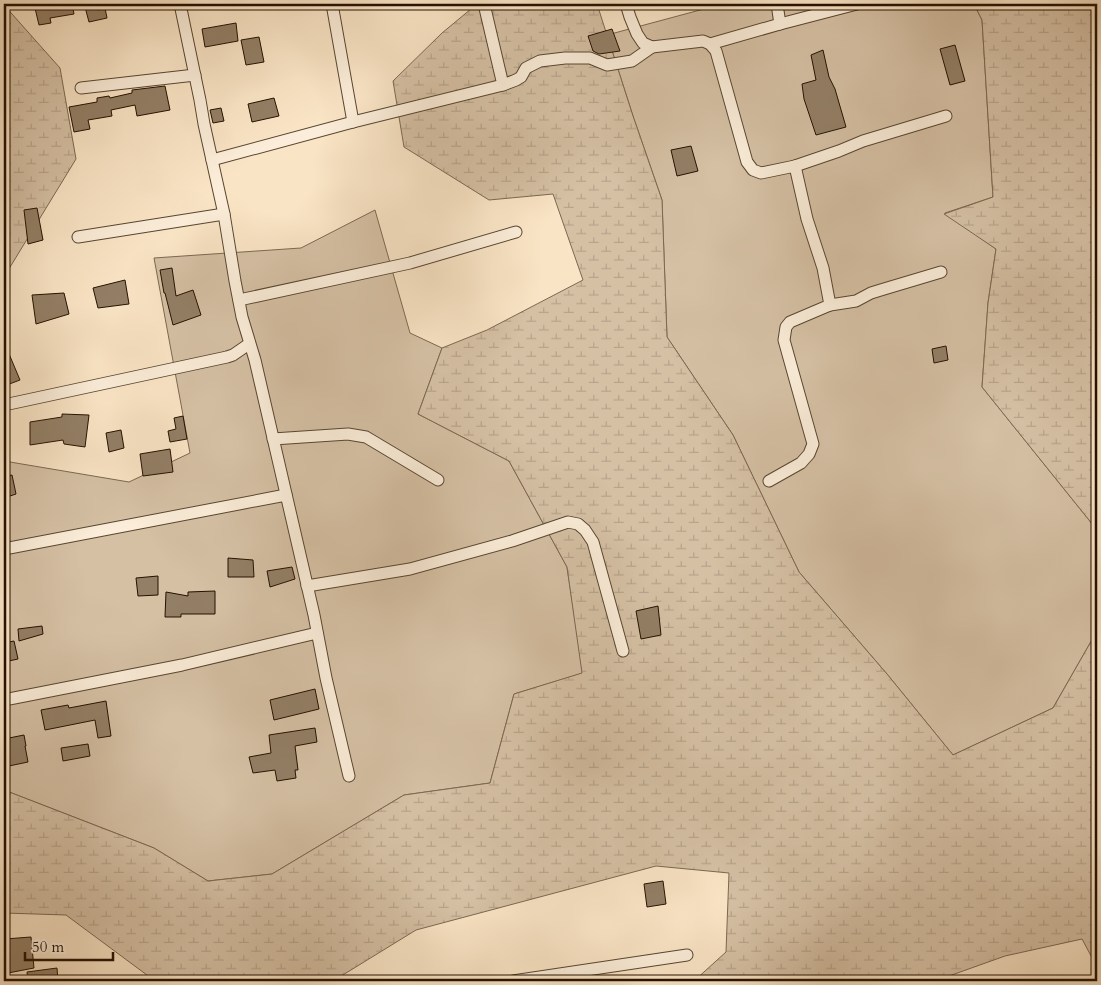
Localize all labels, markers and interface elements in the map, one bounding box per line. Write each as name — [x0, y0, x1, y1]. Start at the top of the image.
scale bar — [25, 930, 112, 962]
text: 50 m — [32, 937, 64, 957]

